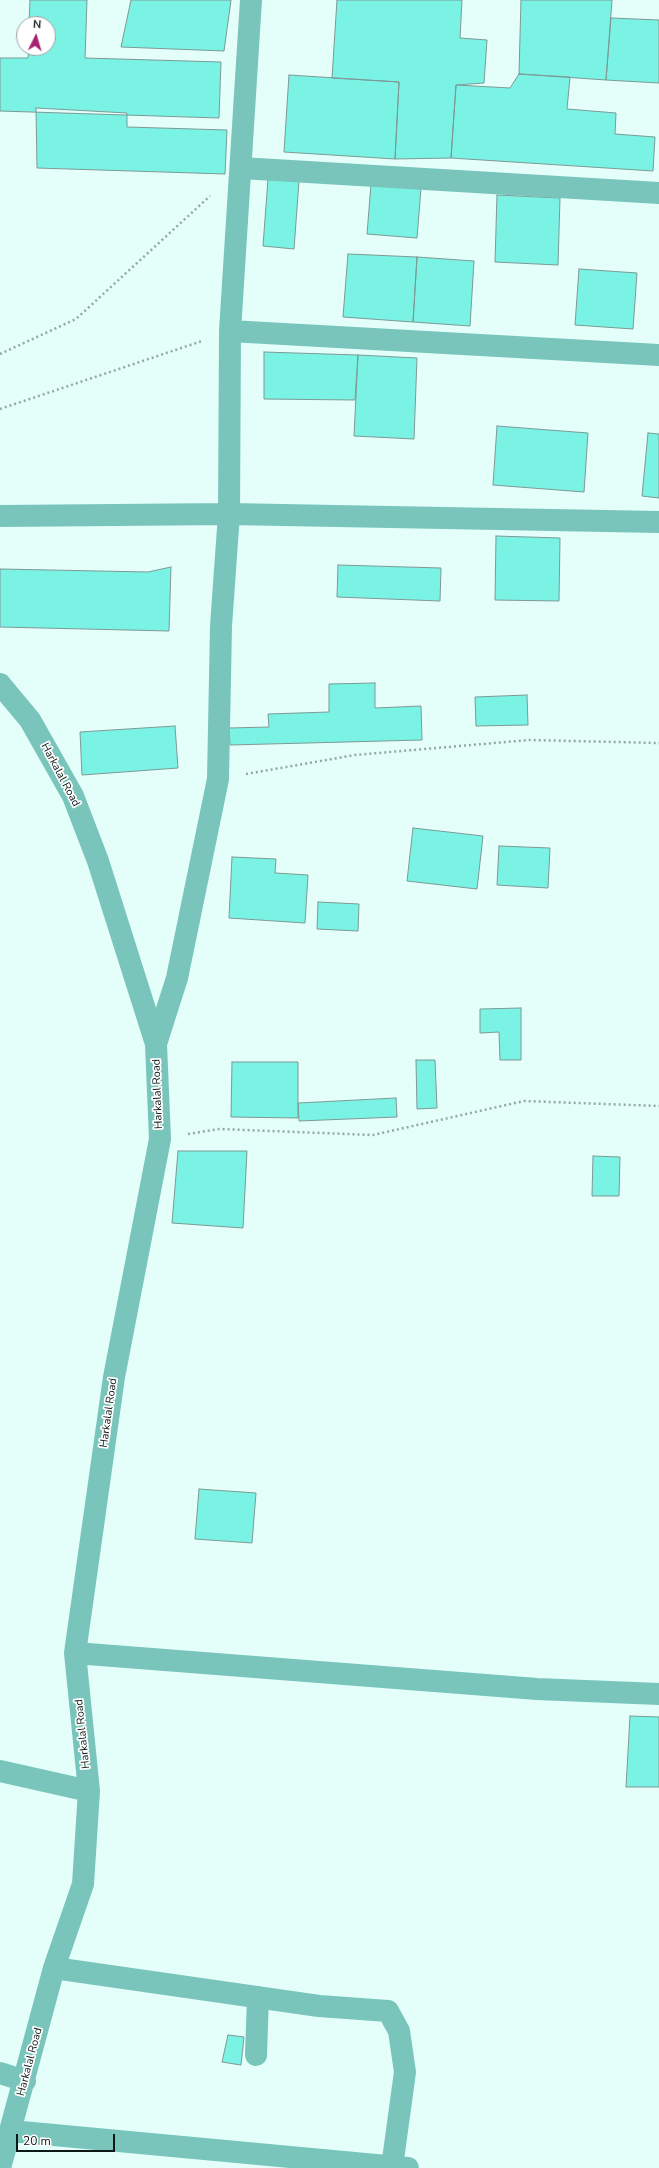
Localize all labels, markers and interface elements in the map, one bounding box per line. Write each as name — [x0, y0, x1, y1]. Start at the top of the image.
north arrow — [16, 16, 56, 56]
text: N — [32, 17, 42, 32]
street label: Harkalal Road — [38, 741, 82, 809]
street label: Harkalal Road — [150, 1059, 166, 1129]
street label: Harkalal Road — [98, 1377, 120, 1449]
street label: Harkalal Road — [73, 1698, 93, 1770]
street label: Harkalal Road — [15, 2026, 45, 2098]
scale bar — [18, 2126, 117, 2152]
text: 20 m — [23, 2133, 51, 2149]

